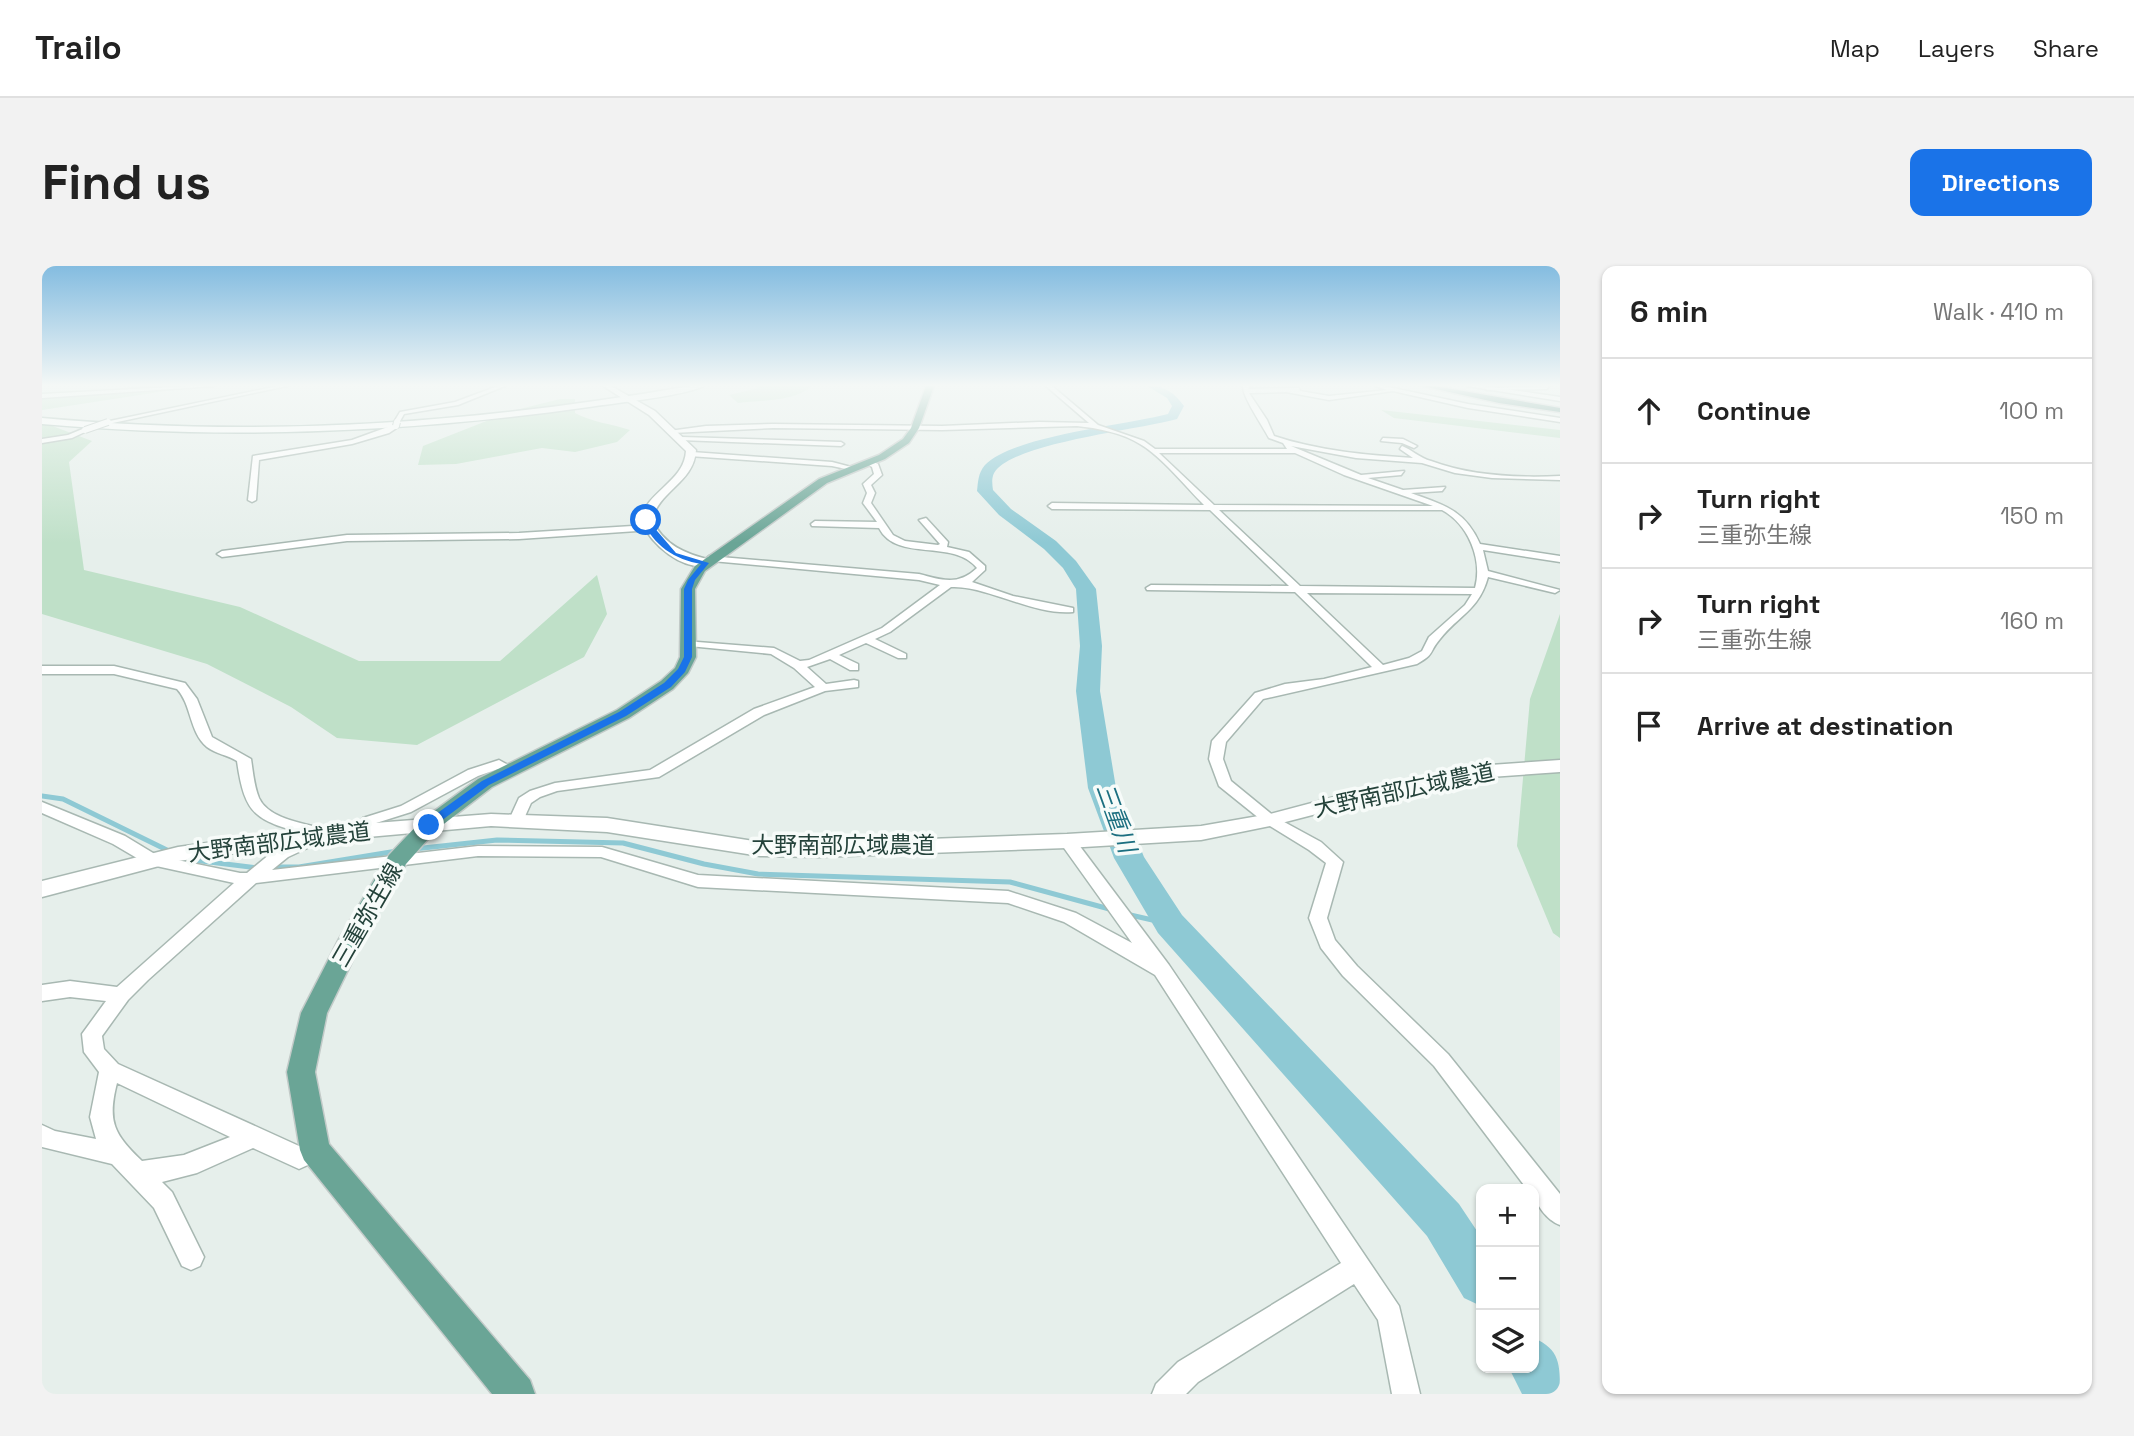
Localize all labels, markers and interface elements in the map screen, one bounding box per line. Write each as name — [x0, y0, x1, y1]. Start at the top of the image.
text: Trailo — [35, 27, 122, 69]
text: Map — [1830, 33, 1880, 64]
text: Layers — [1918, 33, 1995, 64]
text: Share — [2033, 33, 2099, 64]
button: Directions — [1910, 149, 2092, 216]
text: Find us — [42, 151, 211, 213]
text: 6 min — [1630, 292, 1708, 331]
text: Walk · 410 m — [1933, 297, 2064, 327]
icon: ahead — [1630, 392, 1668, 430]
text: Continue — [1697, 394, 1811, 428]
text: 100 m — [1999, 396, 2064, 426]
text: Turn right — [1697, 482, 1821, 516]
icon: right — [1630, 497, 1668, 535]
text: 150 m — [2000, 501, 2064, 531]
route start — [630, 504, 661, 535]
text: 三重弥生線 — [1697, 520, 1812, 550]
text: Turn right — [1697, 587, 1821, 621]
icon: right — [1630, 602, 1668, 640]
text: 160 m — [2000, 606, 2064, 636]
text: 三重弥生線 — [1697, 625, 1812, 655]
icon: arrive — [1630, 707, 1668, 745]
text: Arrive at destination — [1697, 709, 1954, 743]
street label: 大野南部広域農道 — [1311, 756, 1497, 824]
water label: 三重川 — [1090, 779, 1144, 860]
route end — [413, 809, 444, 840]
street label: 大野南部広域農道 — [186, 816, 372, 868]
street label: 大野南部広域農道 — [751, 830, 935, 860]
street label: 三重弥生線 — [325, 858, 409, 972]
map controls — [1476, 1184, 1539, 1373]
button: + — [1476, 1184, 1539, 1247]
button: − — [1476, 1247, 1539, 1310]
button: layers — [1476, 1310, 1539, 1373]

